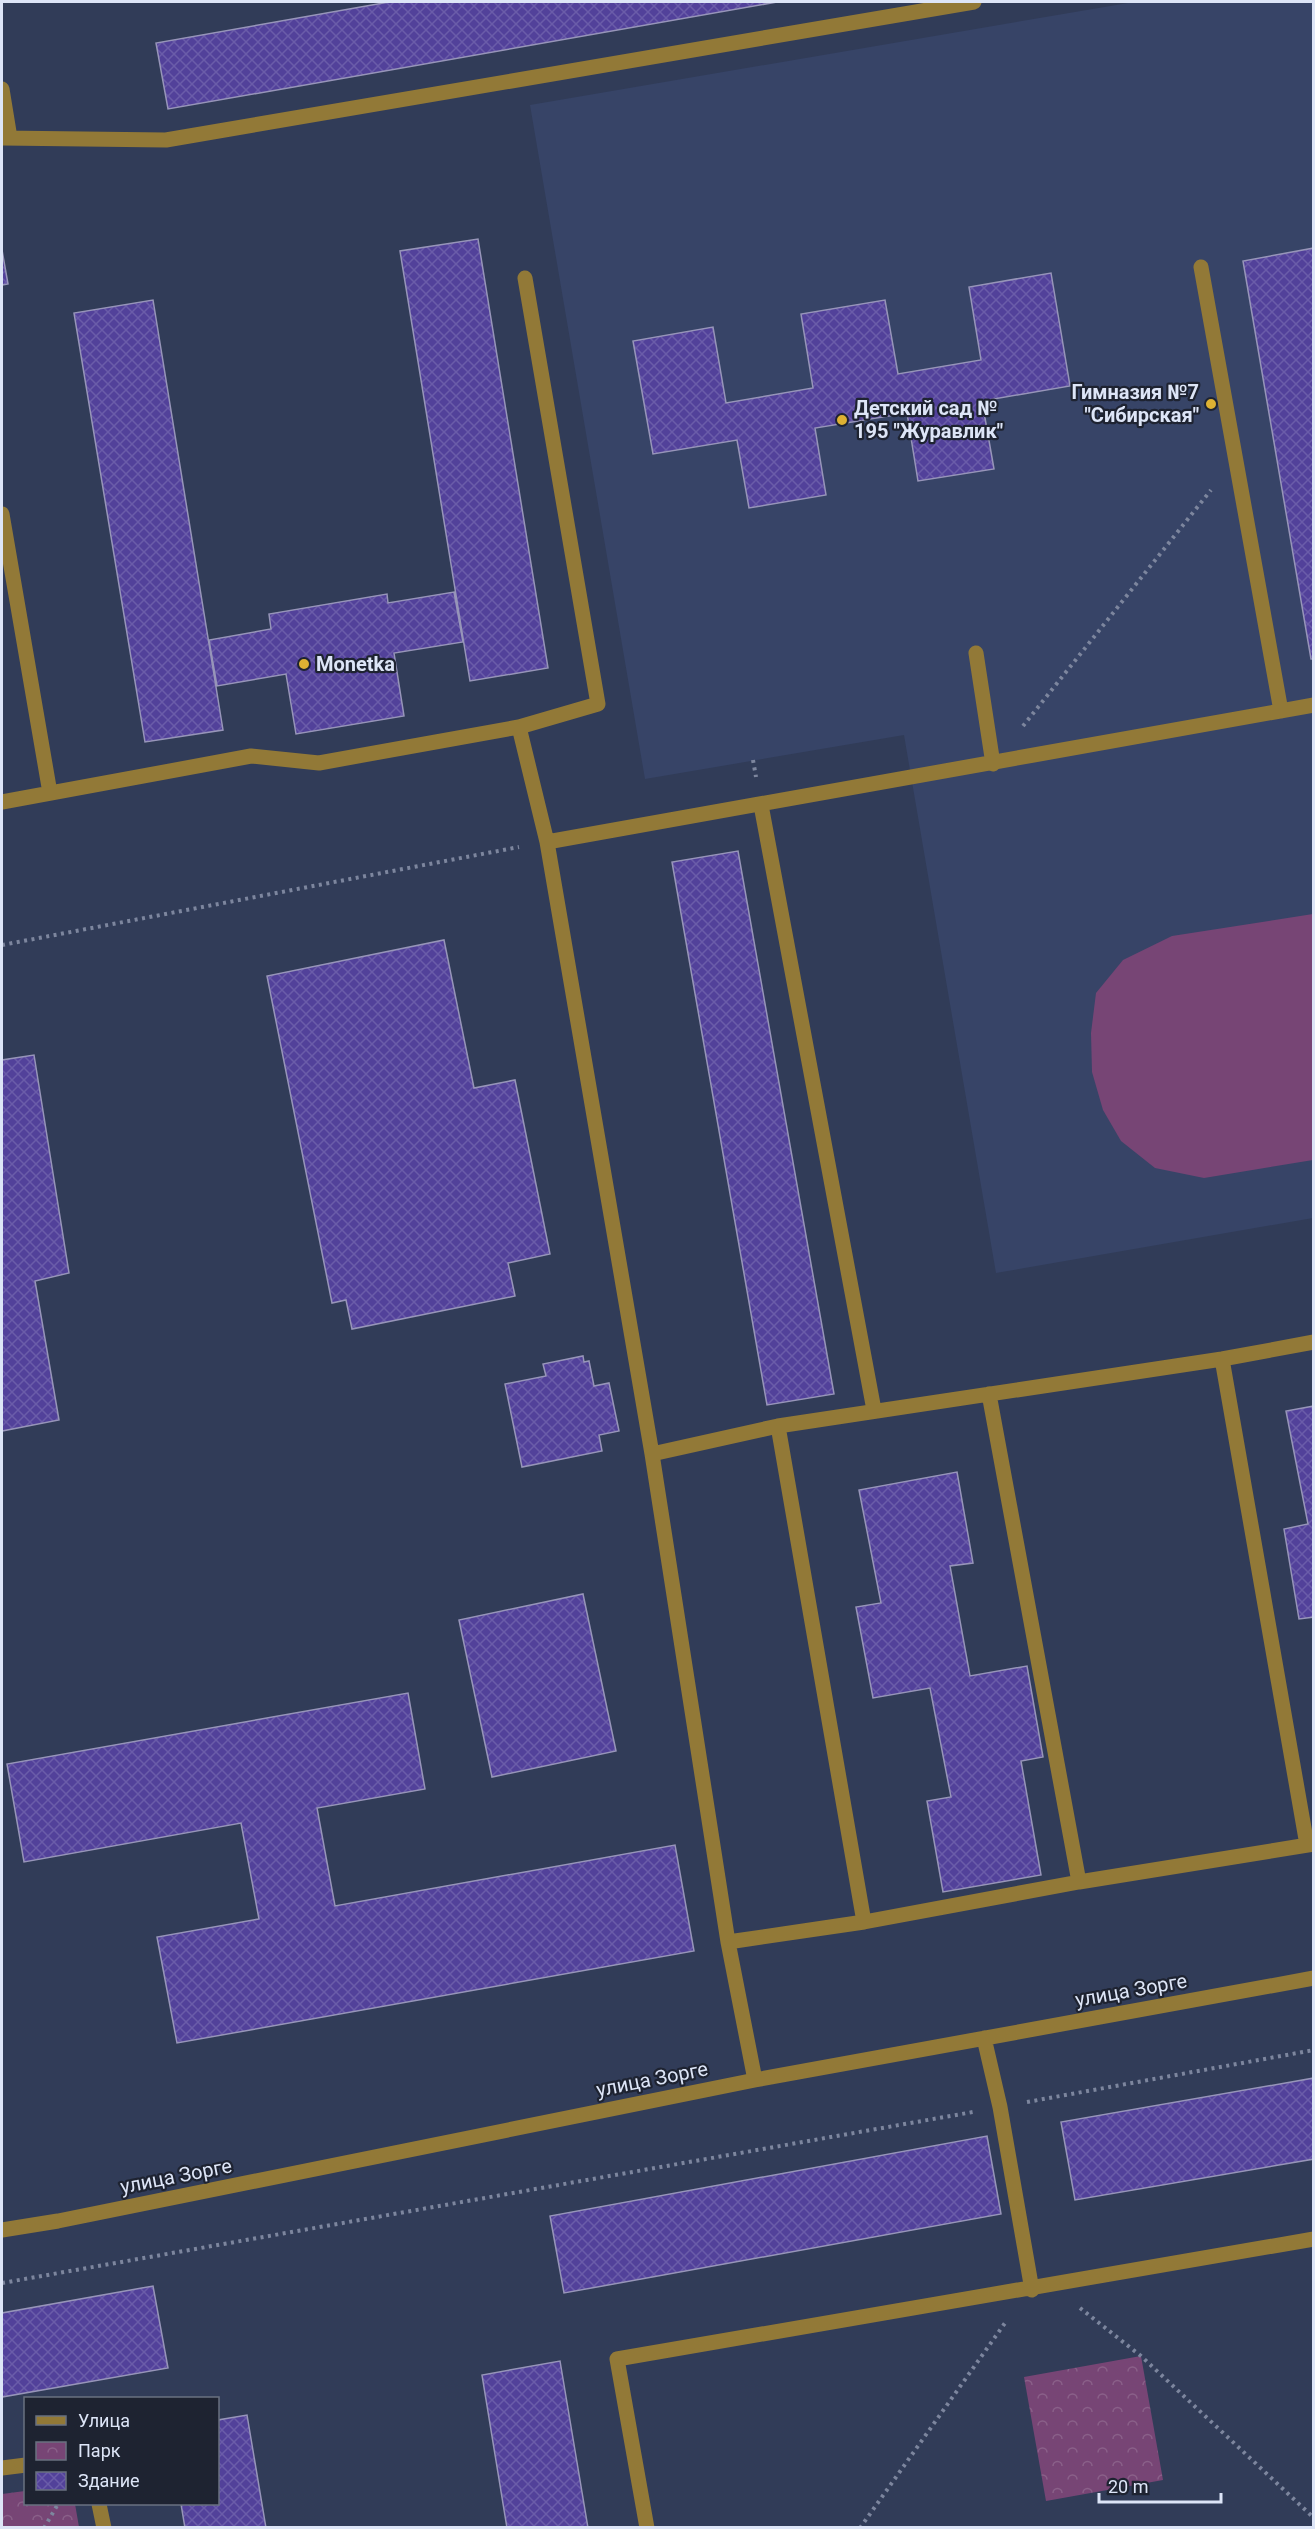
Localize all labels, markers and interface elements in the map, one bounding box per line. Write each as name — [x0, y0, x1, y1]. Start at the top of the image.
place label: Гимназия №7 "Сибирская" — [1072, 380, 1199, 427]
place label: Детский сад № 195 "Журавлик" — [854, 396, 1003, 443]
marker: Гимназия №7 "Сибирская" — [1204, 397, 1218, 411]
marker: Детский сад № 195 "Журавлик" — [835, 413, 849, 427]
place label: Monetka — [316, 652, 395, 676]
marker: Monetka — [297, 657, 311, 671]
street label: улица Зорге — [1073, 1968, 1189, 2012]
street label: улица Зорге — [594, 2056, 710, 2102]
street label: улица Зорге — [118, 2153, 234, 2199]
legend — [24, 2397, 219, 2505]
text: Улица — [78, 2410, 130, 2431]
text: Парк — [78, 2440, 121, 2461]
scale bar — [1099, 2466, 1220, 2504]
text: Здание — [78, 2470, 140, 2491]
text: 20 m — [1108, 2476, 1148, 2497]

